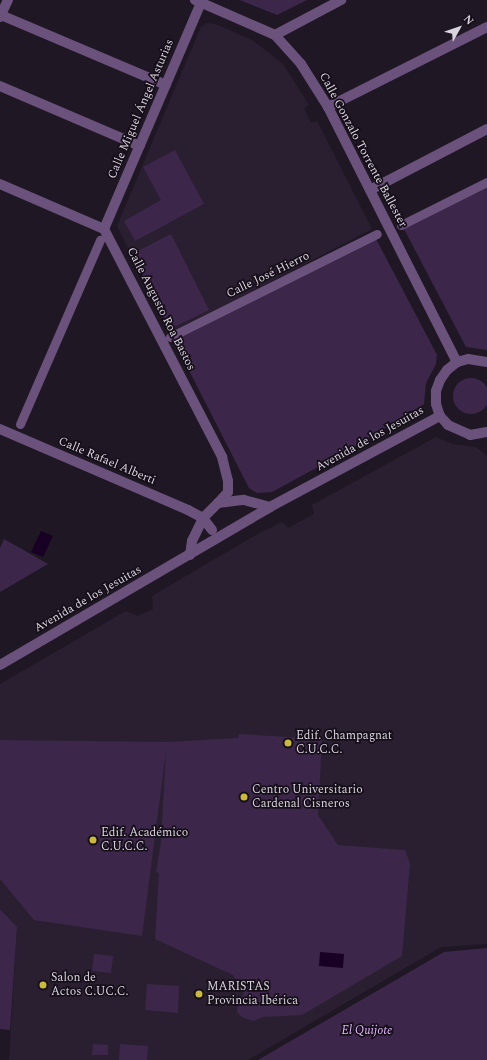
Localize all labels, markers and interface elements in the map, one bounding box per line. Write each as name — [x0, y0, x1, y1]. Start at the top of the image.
north arrow — [439, 8, 479, 48]
text: N — [459, 11, 478, 29]
street label: Calle Miguel Ángel Asturias — [105, 37, 177, 181]
street label: Calle Gonzalo Torrente Ballester — [316, 70, 410, 230]
street label: Calle Augusto Roa Bastos — [124, 245, 198, 373]
street label: Calle José Hierro — [224, 249, 312, 301]
street label: Avenida de los Jesuitas — [313, 403, 427, 475]
street label: Calle Rafael Alberti — [56, 434, 158, 488]
street label: Avenida de los Jesuitas — [32, 562, 144, 636]
place label: Edif. Champagnat C.U.C.C. — [296, 729, 392, 757]
marker: Edif. Champagnat C.U.C.C. — [283, 738, 293, 748]
place label: Centro Universitario Cardenal Cisneros — [252, 783, 363, 811]
marker: Centro Universitario Cardenal Cisneros — [239, 792, 249, 802]
place label: Edif. Académico C.U.C.C. — [101, 826, 188, 854]
marker: Edif. Académico C.U.C.C. — [88, 835, 98, 845]
place label: Salon de Actos C.UC.C. — [51, 971, 128, 999]
marker: Salon de Actos C.UC.C. — [38, 980, 48, 990]
place label: MARISTAS Provincia Ibérica — [207, 980, 298, 1008]
marker: MARISTAS Provincia Ibérica — [194, 989, 204, 999]
park label: El Quijote — [342, 1024, 392, 1038]

